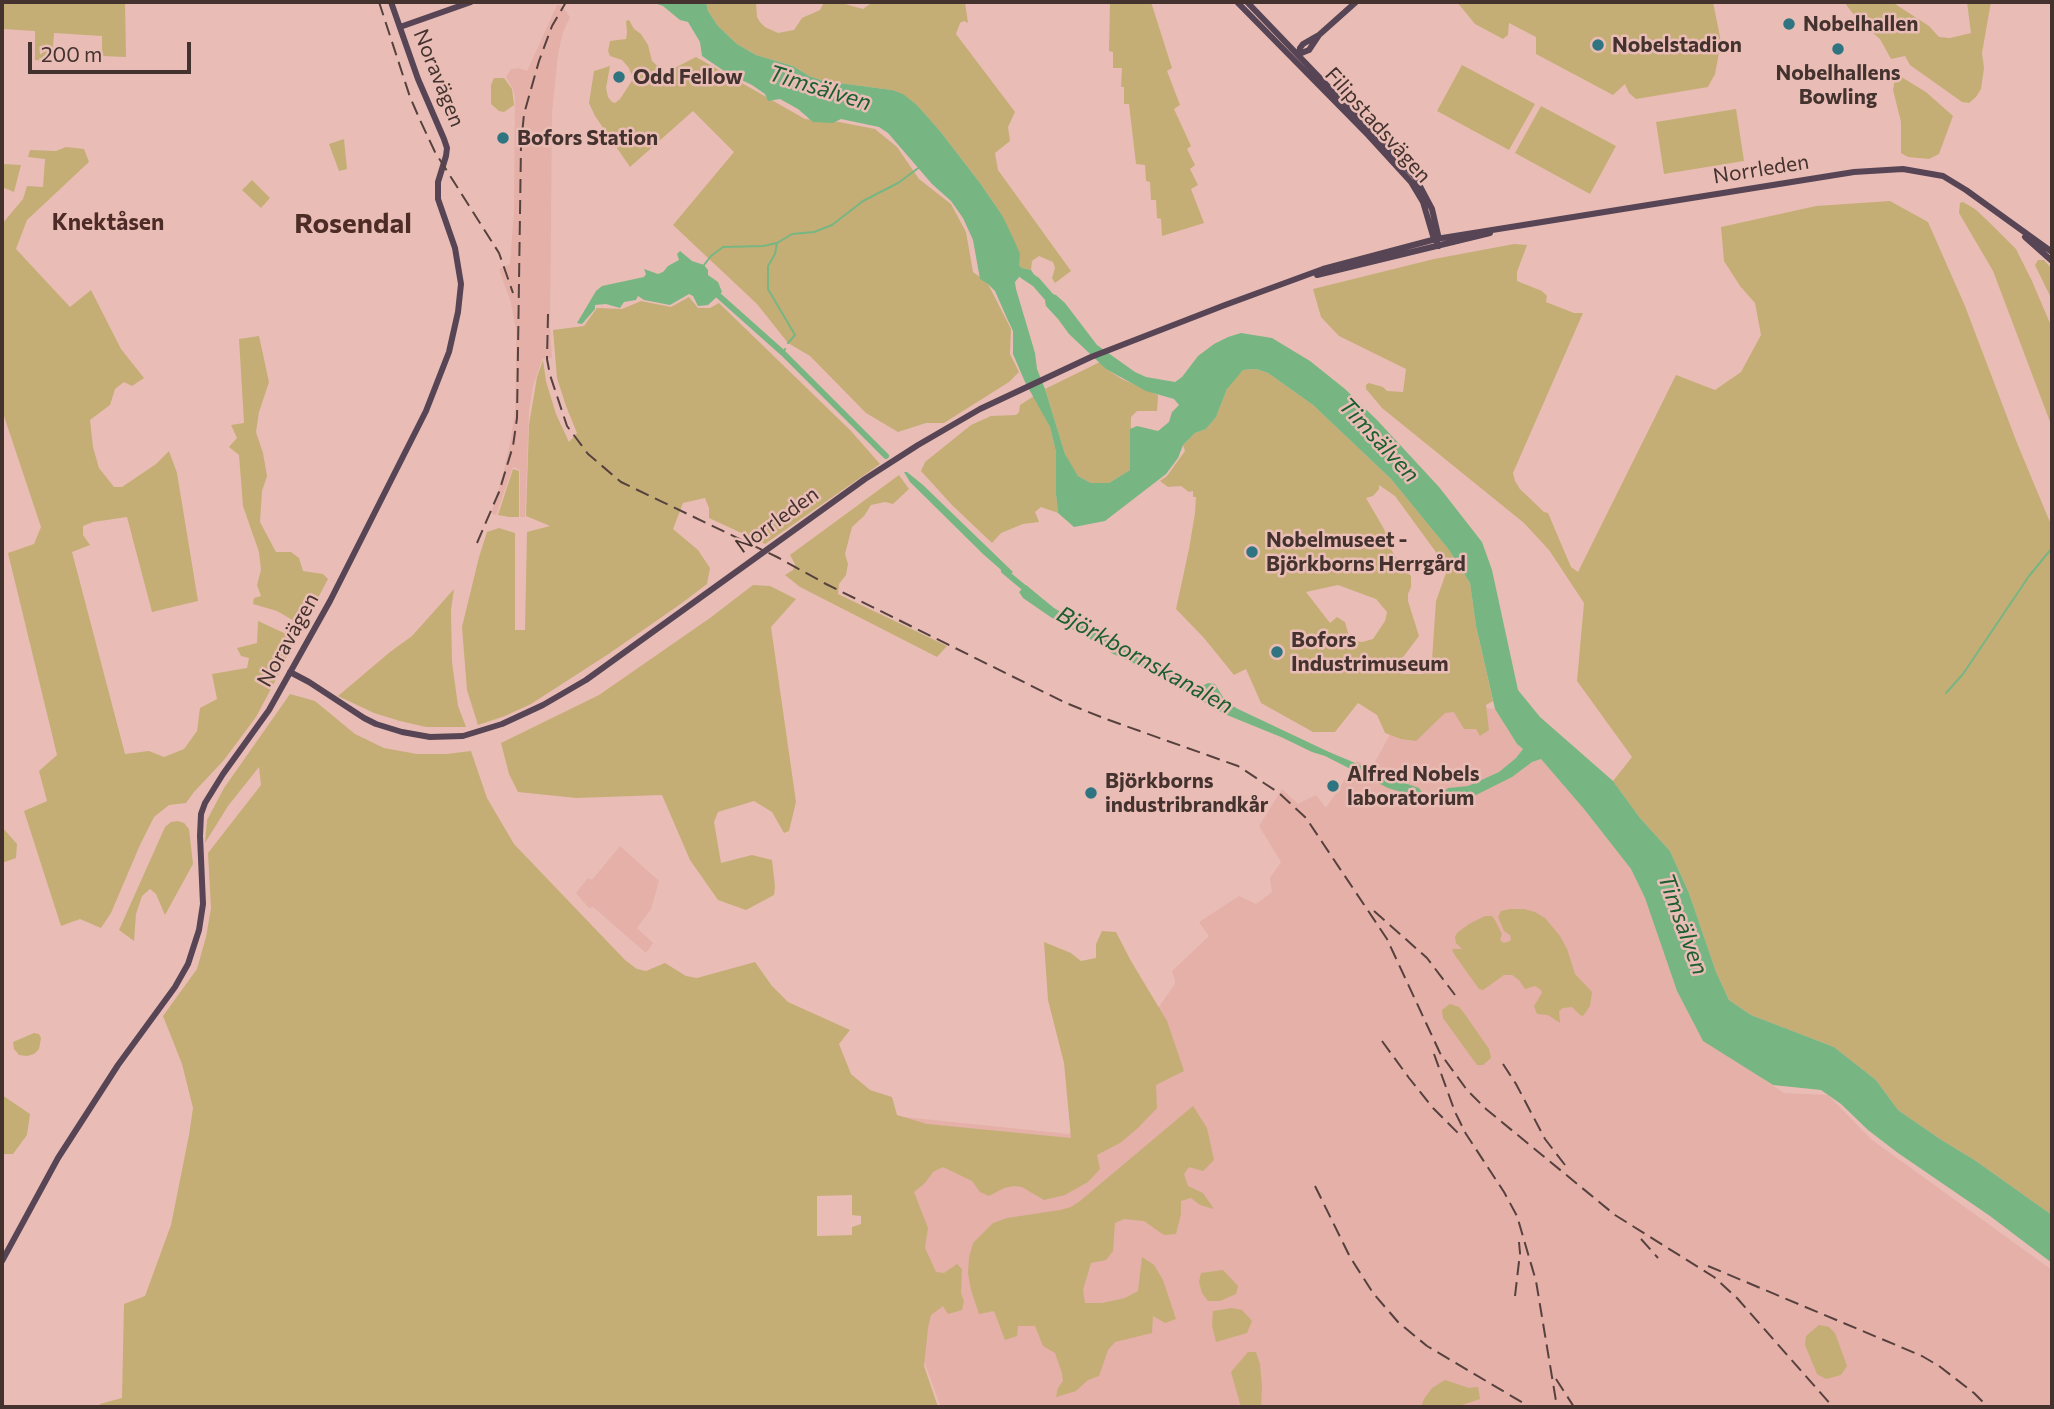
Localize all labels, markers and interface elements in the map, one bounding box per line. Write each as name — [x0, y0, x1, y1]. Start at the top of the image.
place label: Nobelhallen — [1803, 11, 1918, 37]
marker: Nobelhallen — [1781, 16, 1797, 32]
street label: Noravägen — [408, 26, 470, 130]
scale bar — [32, 28, 194, 72]
place label: Nobelstadion — [1612, 32, 1742, 58]
marker: Nobelstadion — [1590, 37, 1606, 53]
text: 200 m — [41, 41, 102, 66]
marker: Nobelhallens Bowling — [1830, 41, 1846, 57]
water label: Timsälven — [765, 59, 875, 117]
place label: Nobelhallens Bowling — [1775, 60, 1901, 110]
street label: Filipstadsvägen — [1320, 62, 1436, 188]
place label: Odd Fellow — [633, 64, 743, 90]
marker: Odd Fellow — [611, 69, 627, 85]
place label: Bofors Station — [517, 125, 658, 151]
marker: Bofors Station — [495, 130, 511, 146]
street label: Norrleden — [1711, 149, 1811, 189]
district label: Rosendal — [294, 207, 412, 241]
district label: Knektåsen — [52, 208, 164, 236]
water label: Timsälven — [1333, 392, 1425, 488]
street label: Norrleden — [730, 481, 824, 559]
place label: Nobelmuseet - Björkborns Herrgård — [1266, 527, 1466, 577]
marker: Nobelmuseet - Björkborns Herrgård — [1244, 544, 1260, 560]
street label: Noravägen — [252, 589, 324, 691]
water label: Björkbornskanalen — [1052, 600, 1238, 720]
place label: Bofors Industrimuseum — [1291, 627, 1449, 677]
marker: Bofors Industrimuseum — [1269, 644, 1285, 660]
place label: Alfred Nobels laboratorium — [1347, 761, 1479, 811]
place label: Björkborns industribrandkår — [1105, 768, 1268, 818]
marker: Alfred Nobels laboratorium — [1325, 778, 1341, 794]
marker: Björkborns industribrandkår — [1083, 785, 1099, 801]
water label: Timsälven — [1652, 870, 1714, 978]

